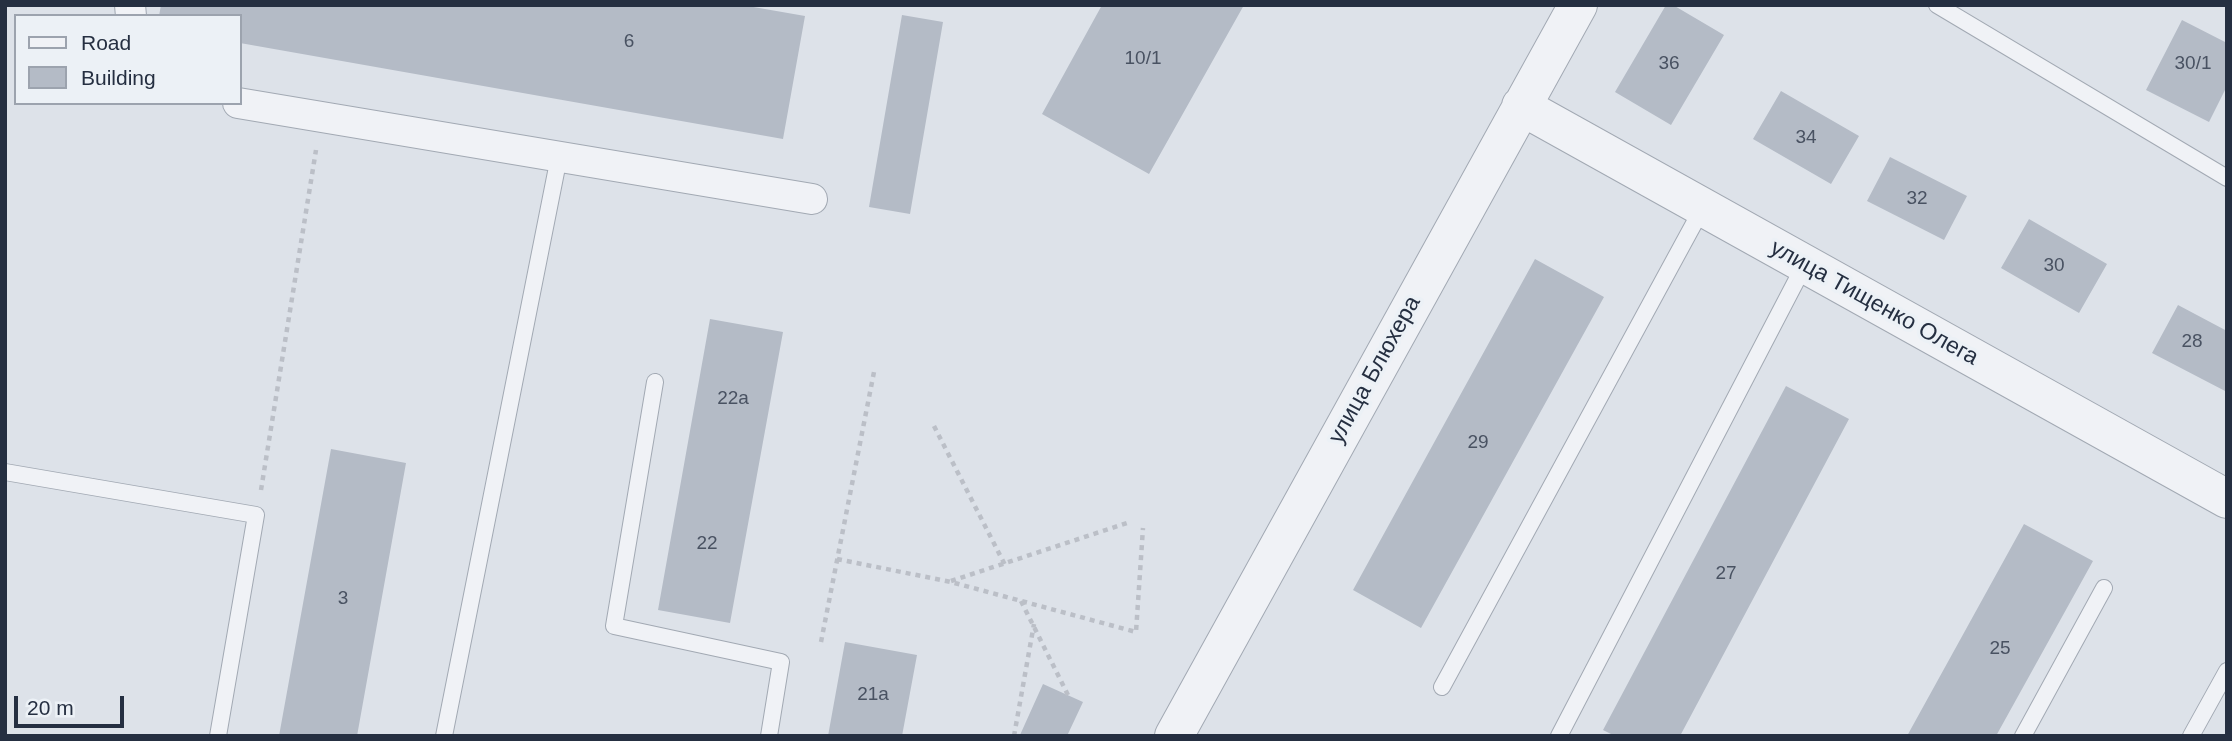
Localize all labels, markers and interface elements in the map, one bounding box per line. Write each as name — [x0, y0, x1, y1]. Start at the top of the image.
legend — [14, 14, 242, 105]
text: Road — [81, 31, 131, 54]
house number: 6 — [624, 31, 634, 53]
house number: 10/1 — [1125, 48, 1161, 70]
house number: 36 — [1658, 53, 1680, 75]
house number: 30/1 — [2175, 53, 2211, 75]
text: Building — [81, 66, 156, 89]
house number: 34 — [1795, 127, 1817, 149]
house number: 32 — [1906, 188, 1928, 210]
street label: улица Тищенко Олега — [1765, 234, 1983, 372]
house number: 30 — [2043, 255, 2065, 277]
street label: улица Блюхера — [1323, 291, 1427, 449]
house number: 28 — [2181, 331, 2203, 353]
house number: 22а — [717, 388, 749, 410]
house number: 29 — [1467, 432, 1489, 454]
house number: 22 — [696, 533, 718, 555]
house number: 27 — [1715, 563, 1737, 585]
house number: 3 — [338, 588, 348, 610]
house number: 25 — [1989, 638, 2011, 660]
scale bar — [18, 682, 128, 726]
house number: 21а — [857, 684, 889, 706]
text: 20 m — [27, 696, 74, 719]

